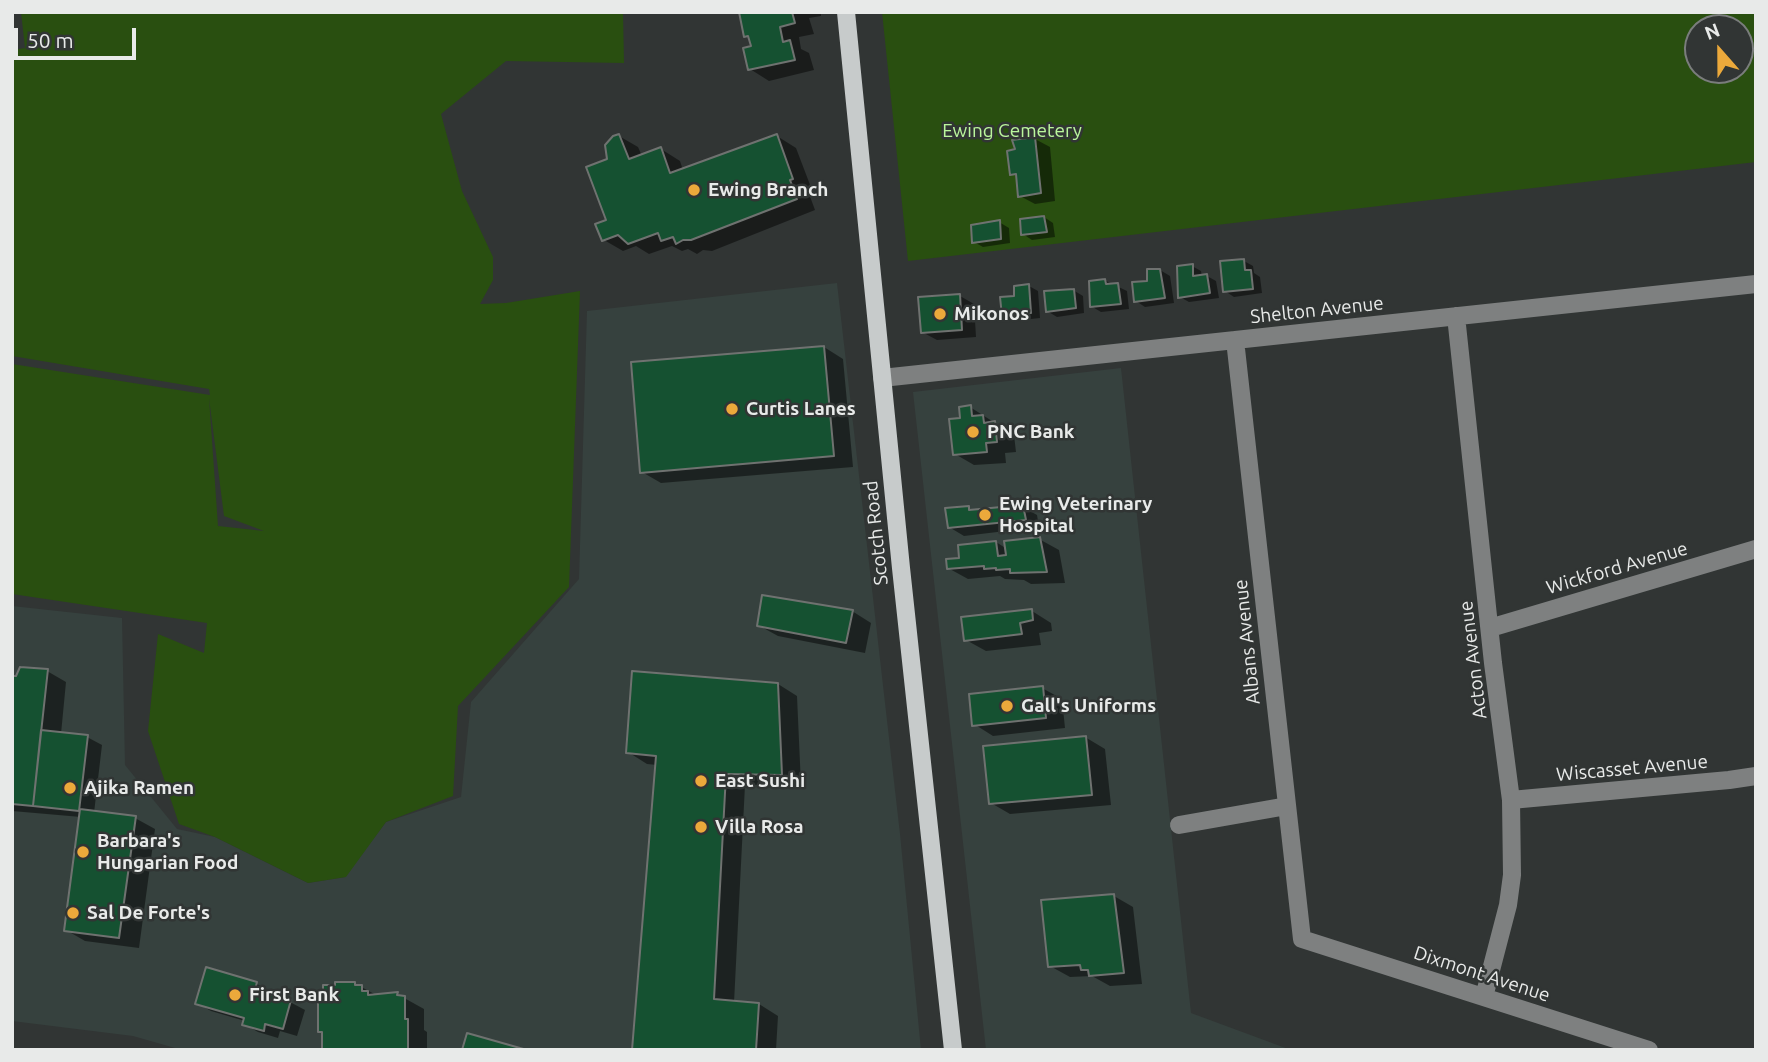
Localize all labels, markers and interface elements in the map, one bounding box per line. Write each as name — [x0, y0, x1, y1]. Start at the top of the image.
scale bar — [18, 14, 140, 58]
north arrow — [1684, 14, 1754, 84]
text: N — [1702, 18, 1723, 44]
text: 50 m — [27, 28, 74, 52]
park label: Ewing Cemetery — [942, 120, 1082, 142]
place label: Ewing Branch — [708, 179, 828, 201]
marker: Ewing Branch — [686, 182, 702, 198]
street label: Shelton Avenue — [1249, 292, 1385, 328]
place label: Mikonos — [954, 303, 1029, 325]
marker: Mikonos — [932, 306, 948, 322]
place label: Curtis Lanes — [746, 398, 856, 420]
marker: Curtis Lanes — [724, 401, 740, 417]
place label: PNC Bank — [987, 421, 1075, 443]
marker: PNC Bank — [965, 424, 981, 440]
street label: Scotch Road — [859, 480, 893, 586]
place label: Ewing Veterinary Hospital — [999, 493, 1152, 537]
marker: Ewing Veterinary Hospital — [977, 507, 993, 523]
street label: Wickford Avenue — [1544, 537, 1690, 599]
street label: Albans Avenue — [1229, 578, 1265, 706]
street label: Acton Avenue — [1454, 600, 1492, 720]
place label: Gall's Uniforms — [1021, 695, 1156, 717]
marker: Gall's Uniforms — [999, 698, 1015, 714]
street label: Wiscasset Avenue — [1555, 750, 1709, 786]
place label: East Sushi — [715, 770, 805, 792]
marker: East Sushi — [693, 773, 709, 789]
place label: Ajika Ramen — [84, 777, 194, 799]
marker: Ajika Ramen — [62, 780, 78, 796]
place label: Villa Rosa — [715, 816, 804, 838]
marker: Villa Rosa — [693, 819, 709, 835]
place label: Barbara's Hungarian Food — [97, 830, 238, 874]
marker: Barbara's Hungarian Food — [75, 844, 91, 860]
place label: Sal De Forte's — [87, 902, 210, 924]
marker: Sal De Forte's — [65, 905, 81, 921]
street label: Dixmont Avenue — [1411, 941, 1553, 1007]
place label: First Bank — [249, 984, 339, 1006]
marker: First Bank — [227, 987, 243, 1003]

